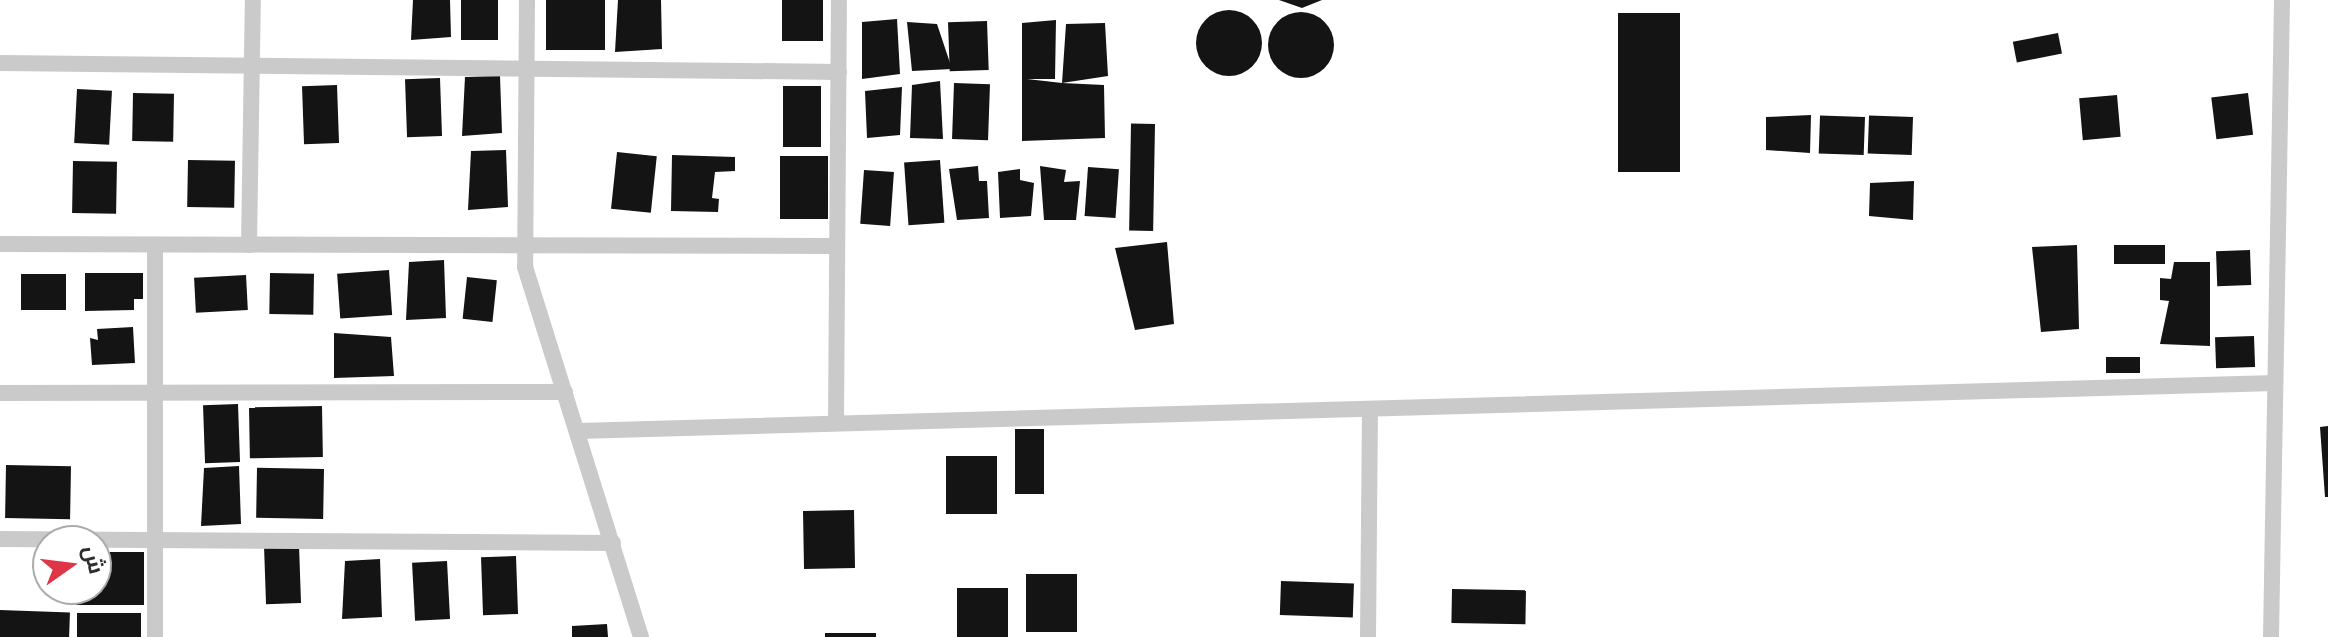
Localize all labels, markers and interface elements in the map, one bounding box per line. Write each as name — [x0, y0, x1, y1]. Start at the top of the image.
north arrow — [32, 525, 112, 605]
text: ش — [76, 542, 111, 577]

